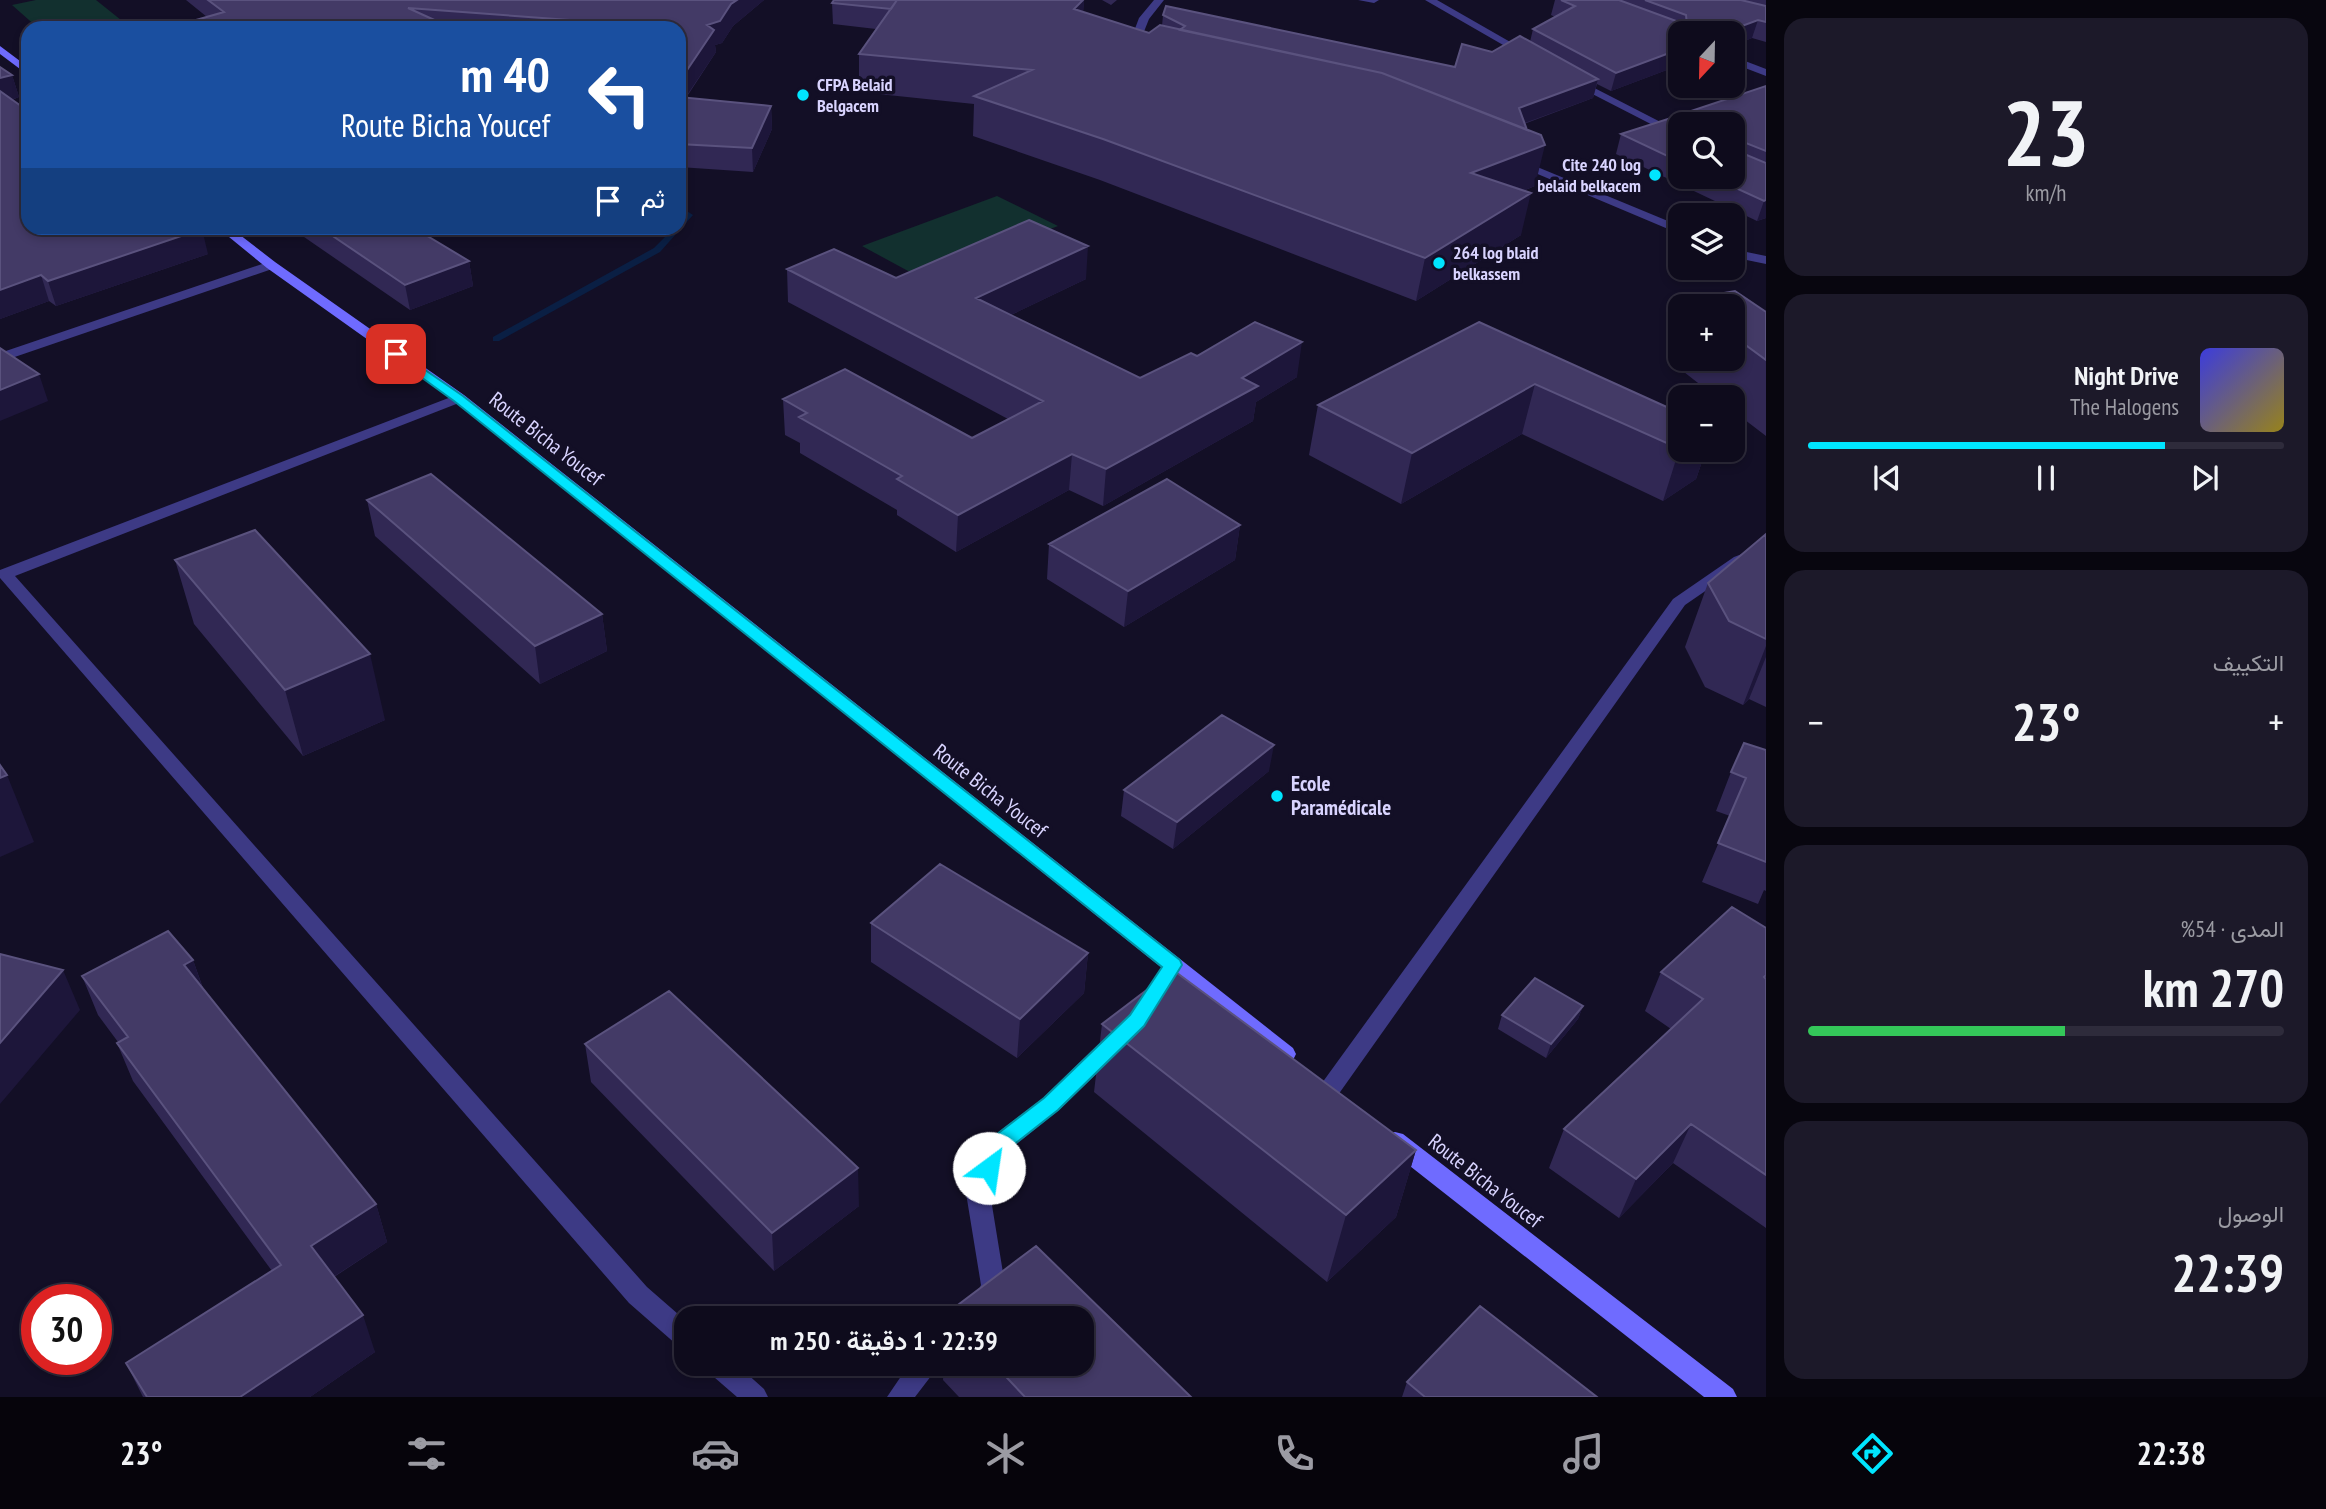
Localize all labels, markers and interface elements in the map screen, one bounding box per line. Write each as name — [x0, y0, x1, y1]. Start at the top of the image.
north arrow — [1668, 21, 1745, 98]
map controls — [1668, 21, 1745, 462]
text: 40 m — [461, 42, 550, 106]
icon: left — [574, 49, 665, 140]
place label: CFPA Belaid Belgacem — [817, 73, 893, 117]
text: 23 — [2003, 73, 2090, 191]
marker: CFPA Belaid Belgacem — [795, 87, 811, 103]
text: Route Bicha Youcef — [341, 104, 550, 146]
button: search — [1668, 112, 1745, 189]
place label: Cite 240 log belaid belkacem — [1537, 153, 1641, 197]
marker: Cite 240 log belaid belkacem — [1647, 167, 1663, 183]
text: km/h — [2026, 178, 2066, 207]
icon: arrive — [589, 182, 627, 220]
text: ثم — [641, 182, 665, 215]
button: layers — [1668, 203, 1745, 280]
place label: 264 log blaid belkassem — [1453, 241, 1538, 285]
marker: 264 log blaid belkassem — [1431, 255, 1447, 271]
button: + — [1668, 294, 1745, 371]
pin — [366, 324, 426, 384]
icon: arrive — [377, 335, 415, 373]
text: Night Drive — [2074, 359, 2179, 392]
button: − — [1668, 385, 1745, 462]
street label: Route Bicha Youcef — [484, 386, 609, 492]
text: The Halogens — [2070, 392, 2179, 421]
icon: previous — [1868, 459, 1906, 497]
icon: pause — [2027, 459, 2065, 497]
icon: next — [2186, 459, 2224, 497]
text: التكييف — [2213, 648, 2284, 677]
text: 23° — [2012, 688, 2080, 755]
text: − — [1808, 697, 1824, 746]
text: + — [2268, 697, 2284, 746]
street label: Route Bicha Youcef — [928, 738, 1053, 844]
place label: Ecole Paramédicale — [1291, 770, 1391, 821]
marker: Ecole Paramédicale — [1269, 788, 1285, 804]
text: المدى · 54% — [2180, 914, 2284, 943]
text: 270 km — [2143, 954, 2284, 1021]
street label: Route Bicha Youcef — [1423, 1128, 1548, 1234]
position arrow — [952, 1131, 1026, 1205]
text: الوصول — [2218, 1199, 2284, 1228]
text: 22:39 — [2172, 1239, 2284, 1306]
speed limit sign: 30 — [21, 1284, 112, 1375]
text: 22:39 · 1 دقيقة · 250 m — [770, 1324, 998, 1357]
icon: filters — [402, 1429, 451, 1478]
icon: car — [691, 1429, 740, 1478]
icon: climate — [981, 1429, 1030, 1478]
icon: phone — [1270, 1429, 1319, 1478]
icon: music — [1559, 1429, 1608, 1478]
icon: directions — [1848, 1429, 1897, 1478]
text: 23° — [120, 1432, 162, 1474]
text: 22:38 — [2137, 1432, 2206, 1474]

